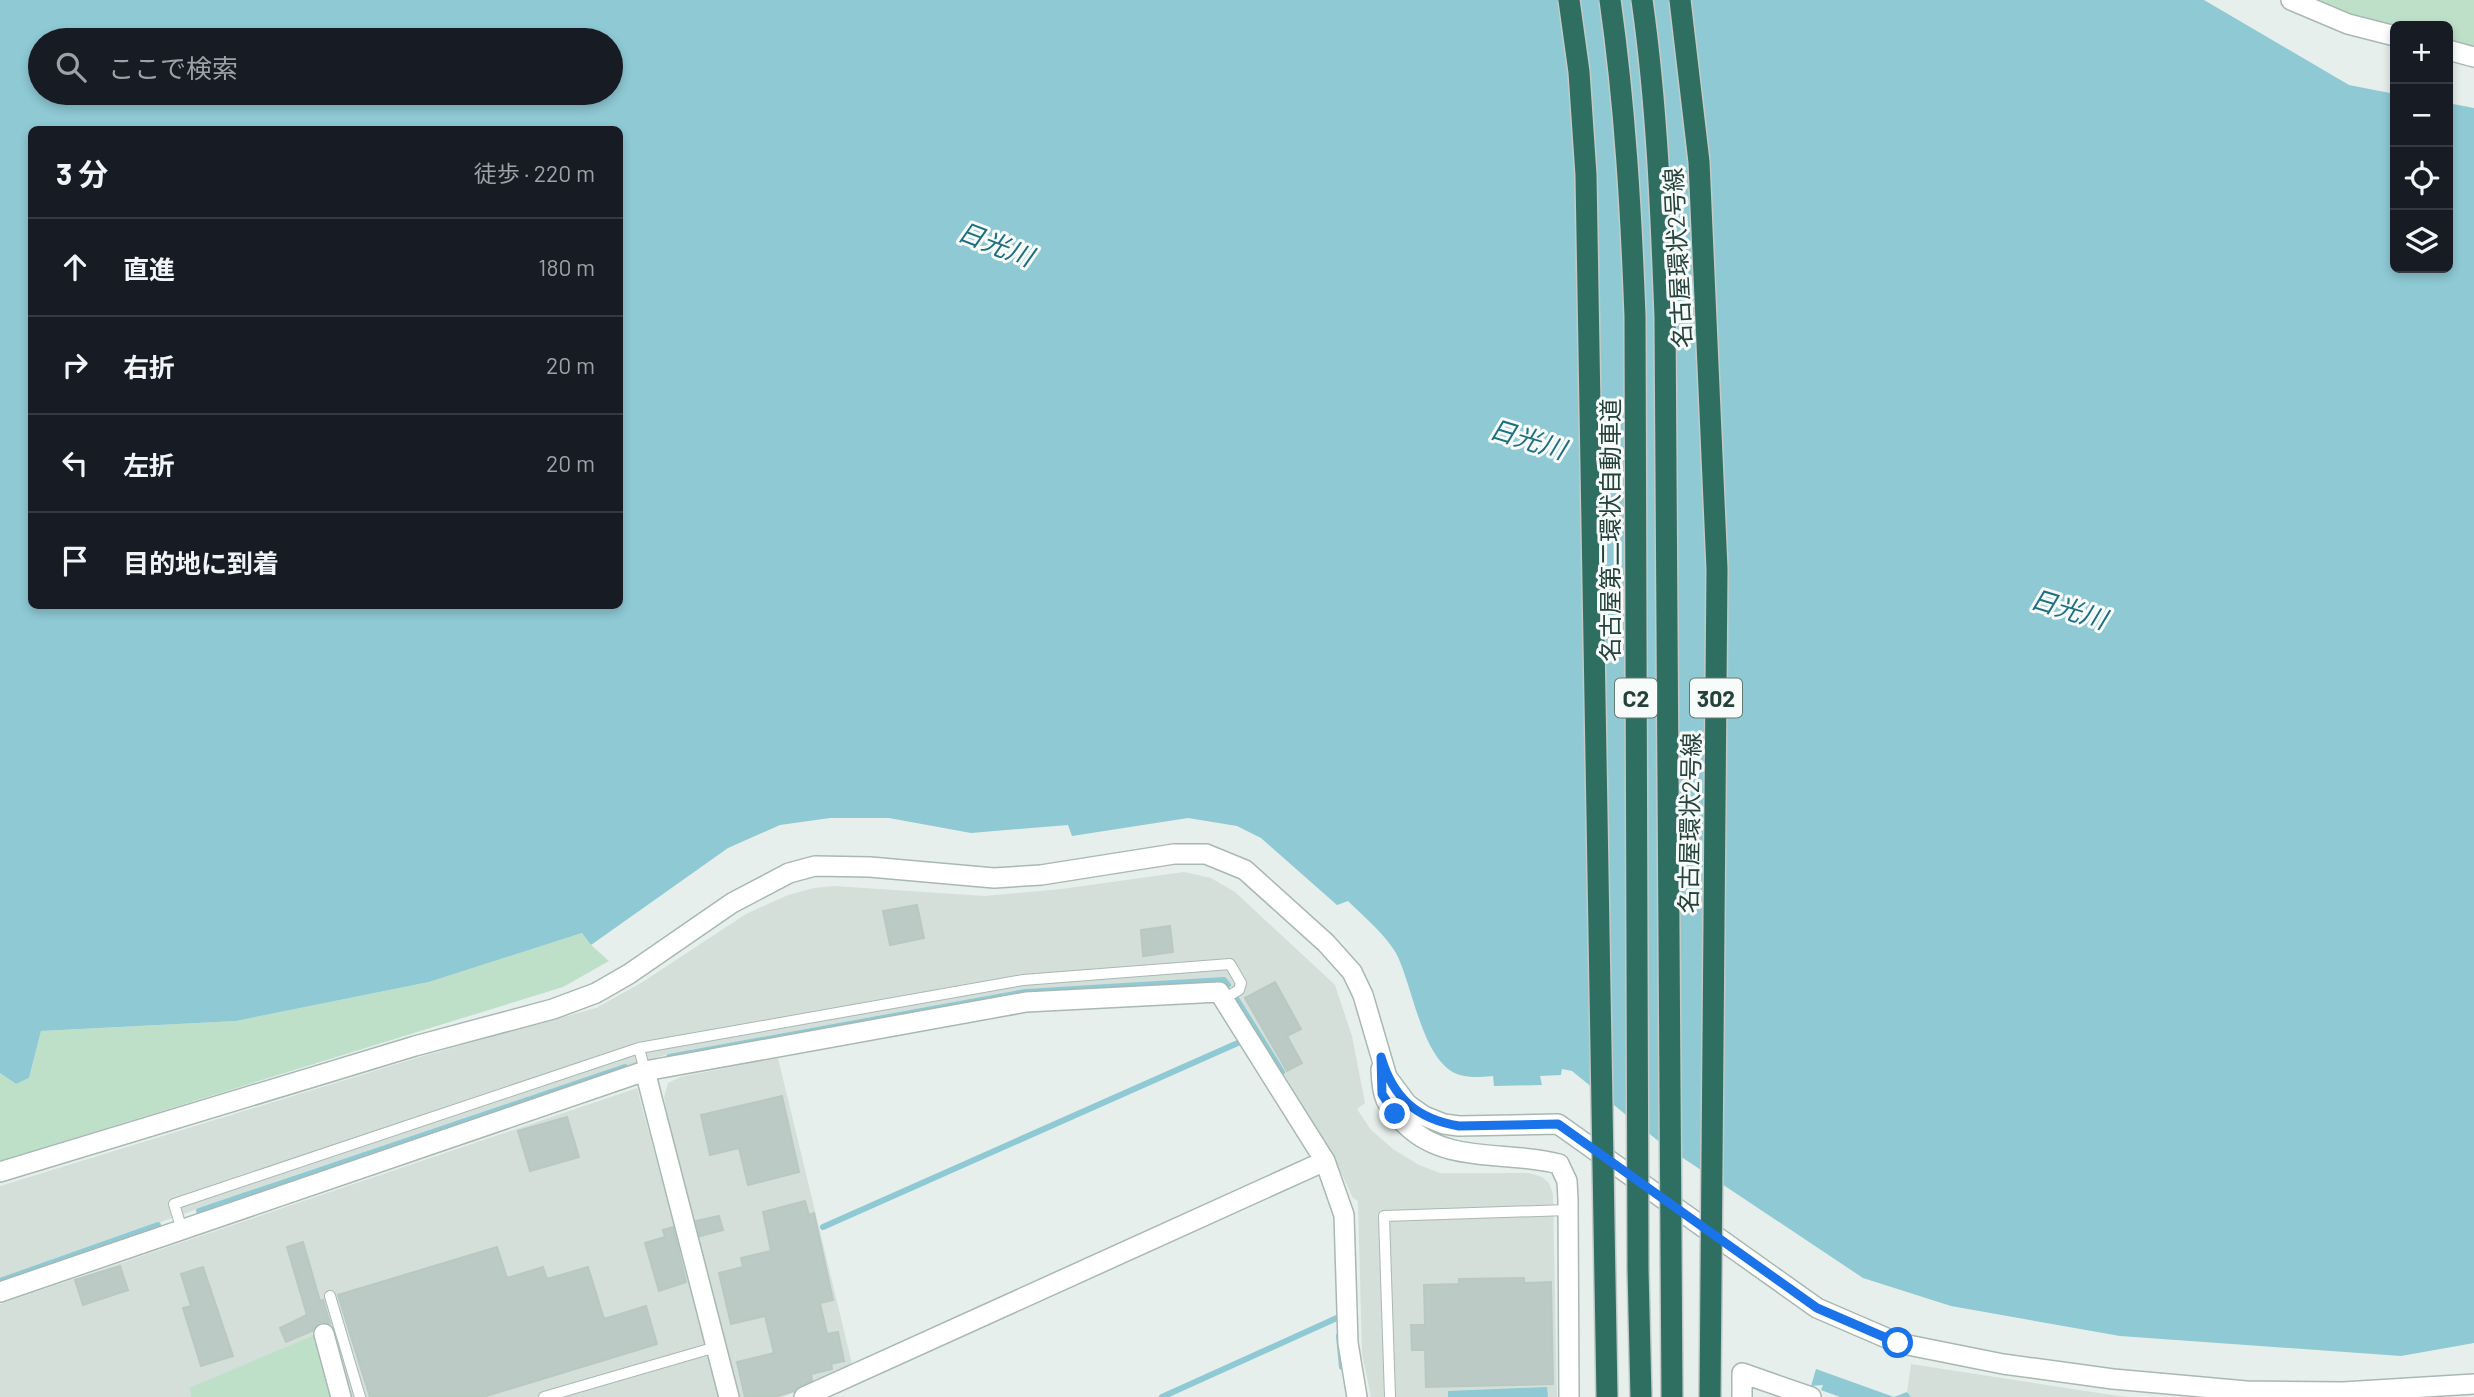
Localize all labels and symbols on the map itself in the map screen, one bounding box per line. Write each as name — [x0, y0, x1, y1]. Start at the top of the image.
street label: 名古屋環状2号線 — [1658, 167, 1696, 349]
water label: 日光川 — [954, 215, 1041, 273]
street label: 名古屋第二環状自動車道 — [1595, 398, 1624, 662]
water label: 日光川 — [1486, 412, 1573, 465]
water label: 日光川 — [2027, 582, 2114, 635]
road number: C2 — [1615, 678, 1657, 718]
road number: 302 — [1690, 678, 1742, 718]
street label: 名古屋環状2号線 — [1673, 732, 1705, 914]
route end — [1379, 1098, 1410, 1129]
route start — [1882, 1327, 1913, 1358]

